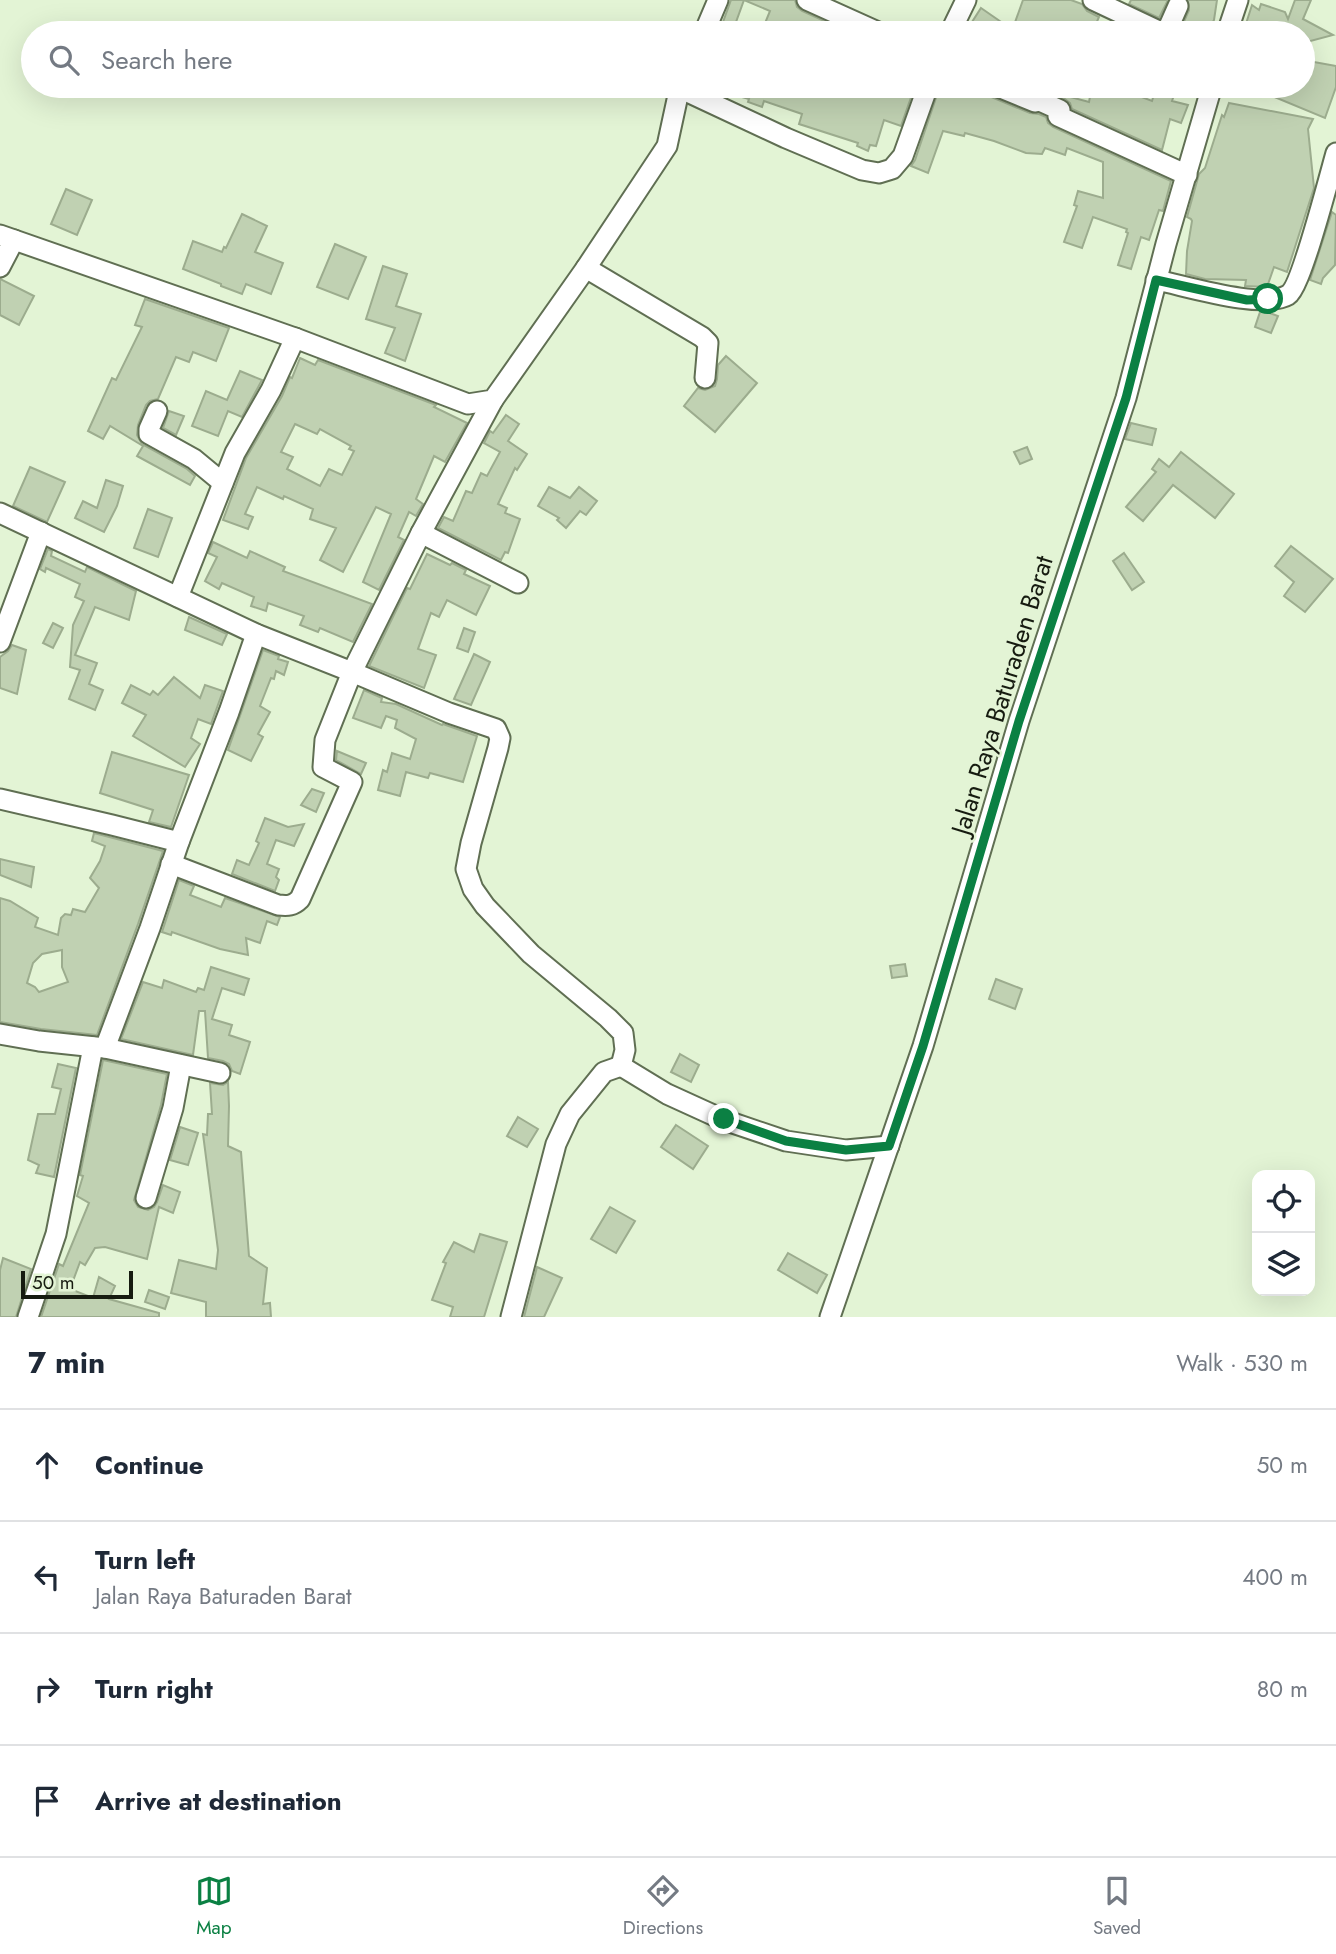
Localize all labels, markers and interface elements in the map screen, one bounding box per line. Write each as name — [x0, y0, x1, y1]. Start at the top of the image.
search box — [21, 21, 1315, 98]
icon: search — [45, 41, 83, 79]
text: Search here — [101, 41, 233, 79]
route start — [1252, 283, 1283, 314]
street label: Jalan Raya Baturaden Barat — [941, 550, 1063, 842]
route end — [708, 1103, 739, 1134]
map controls — [1252, 1170, 1315, 1296]
button: locate — [1252, 1170, 1315, 1233]
button: layers — [1252, 1233, 1315, 1296]
scale bar — [21, 1268, 133, 1300]
text: 50 m — [32, 1269, 75, 1296]
text: 7 min — [28, 1341, 105, 1384]
text: Walk · 530 m — [1176, 1346, 1308, 1380]
icon: ahead — [28, 1446, 66, 1484]
text: Continue — [95, 1446, 204, 1484]
text: 50 m — [1256, 1448, 1308, 1482]
text: Turn left — [95, 1541, 195, 1579]
icon: left — [28, 1558, 66, 1596]
text: 400 m — [1242, 1560, 1308, 1594]
text: Jalan Raya Baturaden Barat — [95, 1579, 352, 1613]
icon: right — [28, 1670, 66, 1708]
text: Turn right — [95, 1670, 213, 1708]
text: 80 m — [1257, 1672, 1308, 1706]
icon: arrive — [28, 1782, 66, 1820]
text: Arrive at destination — [95, 1782, 342, 1820]
tab: Map — [195, 1872, 233, 1941]
tab: Directions — [623, 1872, 703, 1941]
tab: Saved — [1093, 1872, 1141, 1941]

